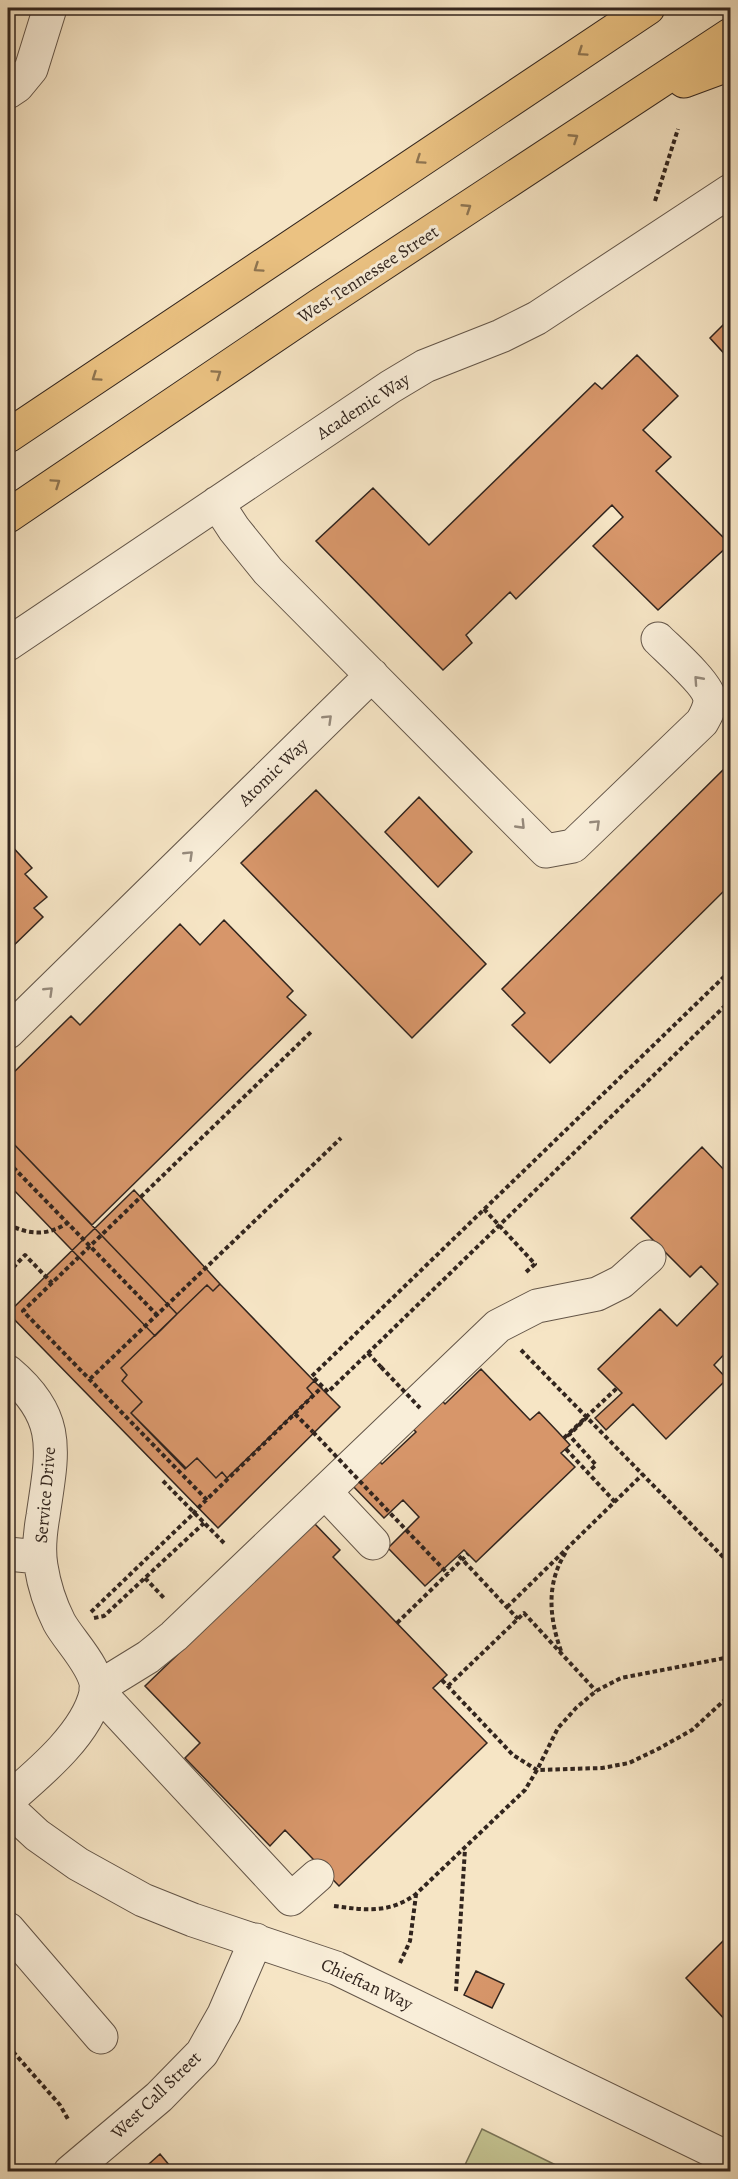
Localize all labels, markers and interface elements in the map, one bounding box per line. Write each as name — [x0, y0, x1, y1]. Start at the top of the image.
one-way arrow — [578, 44, 589, 55]
one-way arrow — [568, 134, 578, 146]
one-way arrow — [416, 153, 427, 164]
one-way arrow — [461, 204, 472, 215]
street label: West Tennessee Street — [292, 219, 443, 329]
one-way arrow — [254, 261, 264, 273]
street label: Academic Way — [311, 366, 415, 446]
one-way arrow — [92, 370, 103, 381]
one-way arrow — [211, 370, 222, 381]
one-way arrow — [49, 479, 60, 490]
one-way arrow — [694, 677, 705, 687]
one-way arrow — [321, 715, 332, 726]
street label: Atomic Way — [232, 732, 314, 812]
one-way arrow — [514, 819, 525, 829]
one-way arrow — [589, 820, 599, 831]
one-way arrow — [182, 851, 192, 862]
one-way arrow — [42, 988, 53, 999]
street label: Service Drive — [29, 1446, 61, 1544]
street label: Chieftan Way — [317, 1952, 418, 2016]
street label: West Call Street — [105, 2046, 206, 2145]

